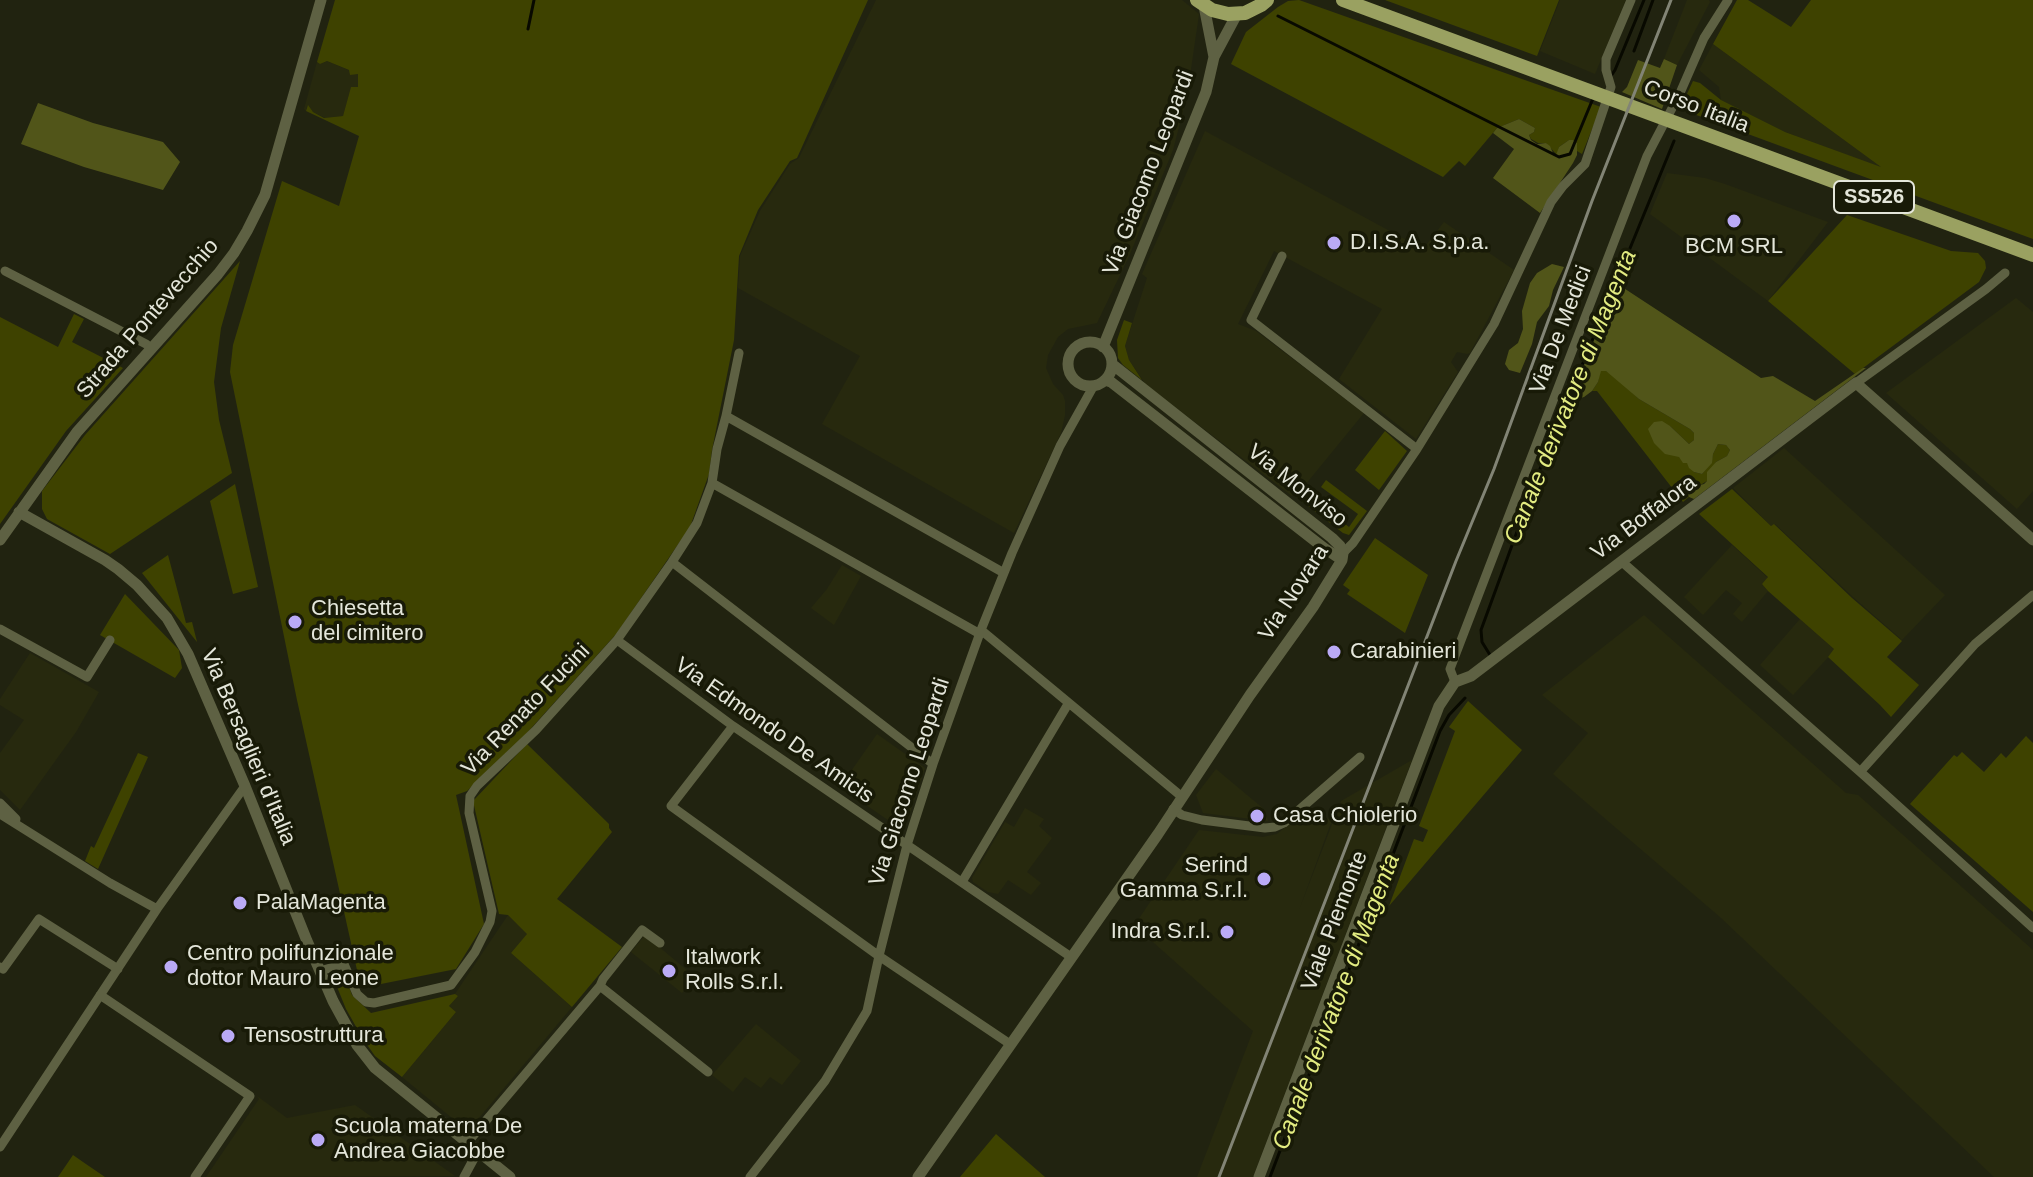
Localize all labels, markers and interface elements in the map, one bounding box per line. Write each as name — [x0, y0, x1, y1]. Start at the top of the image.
street label: Via Giacomo Leopardi — [1098, 67, 1200, 279]
street label: Corso Italia — [1639, 75, 1753, 139]
road number: SS526 — [1834, 181, 1914, 213]
marker: BCM SRL — [1725, 212, 1743, 230]
place label: D.I.S.A. S.p.a. — [1350, 230, 1489, 256]
street label: Strada Pontevecchio — [71, 234, 225, 404]
marker: D.I.S.A. S.p.a. — [1325, 234, 1343, 252]
place label: BCM SRL — [1685, 234, 1783, 260]
water label: Canale derivatore di Magenta — [1499, 246, 1643, 548]
street label: Via De Medici — [1524, 262, 1598, 398]
street label: Via Monviso — [1242, 439, 1352, 533]
street label: Via Boffalora — [1586, 470, 1702, 566]
street label: Via Novara — [1253, 540, 1335, 646]
place label: Chiesetta del cimitero — [311, 596, 423, 648]
marker: Chiesetta del cimitero — [286, 613, 304, 631]
street label: Via Renato Fucini — [456, 639, 596, 781]
place label: Carabinieri — [1350, 639, 1456, 665]
marker: Carabinieri — [1325, 643, 1343, 661]
street label: Via Bersaglieri d'Italia — [195, 645, 301, 849]
street label: Via Edmondo De Amicis — [669, 652, 879, 810]
street label: Via Giacomo Leopardi — [864, 675, 956, 889]
place label: Casa Chiolerio — [1273, 803, 1417, 829]
marker: Casa Chiolerio — [1248, 807, 1266, 825]
street label: Viale Piemonte — [1296, 847, 1374, 995]
water label: Canale derivatore di Magenta — [1267, 850, 1407, 1154]
place label: Serind Gamma S.r.l. — [1120, 853, 1248, 904]
marker: Serind Gamma S.r.l. — [1255, 870, 1273, 888]
place label: PalaMagenta — [256, 890, 386, 916]
marker: PalaMagenta — [231, 894, 249, 912]
place label: Indra S.r.l. — [1111, 919, 1211, 945]
marker: Indra S.r.l. — [1218, 923, 1236, 941]
place label: Centro polifunzionale dottor Mauro Leone — [187, 941, 394, 992]
place label: Italwork Rolls S.r.l. — [685, 945, 784, 996]
marker: Centro polifunzionale dottor Mauro Leone — [162, 958, 180, 976]
marker: Italwork Rolls S.r.l. — [660, 962, 678, 980]
place label: Tensostruttura — [244, 1023, 383, 1049]
marker: Tensostruttura — [219, 1027, 237, 1045]
place label: Scuola materna De Andrea Giacobbe — [334, 1114, 522, 1166]
marker: Scuola materna De Andrea Giacobbe — [309, 1131, 327, 1149]

